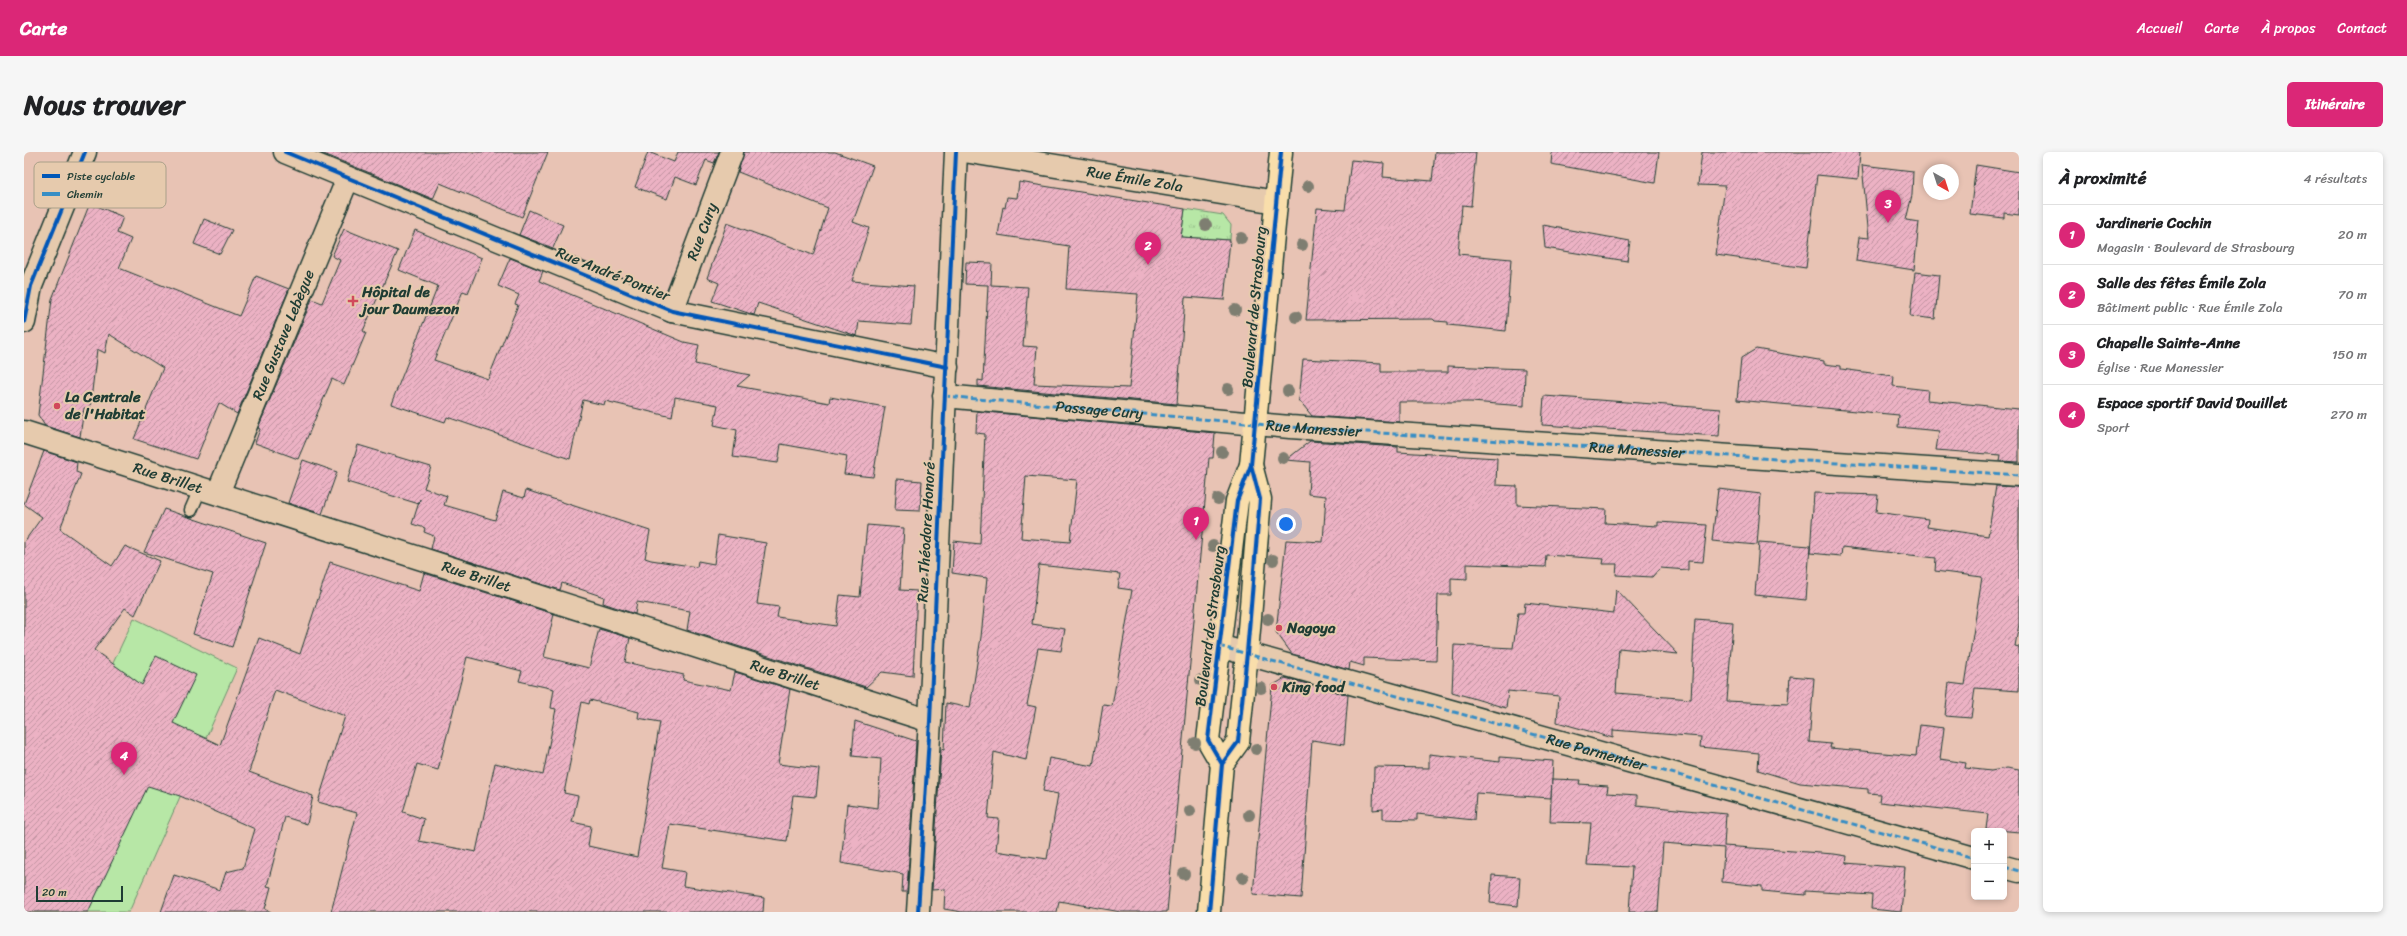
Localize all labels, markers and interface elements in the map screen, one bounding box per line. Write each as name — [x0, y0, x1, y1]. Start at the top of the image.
text: Carte — [20, 12, 67, 45]
text: Accueil — [2137, 16, 2183, 41]
text: Carte — [2205, 16, 2239, 41]
text: À propos — [2261, 16, 2315, 41]
text: Contact — [2337, 16, 2387, 41]
text: Nous trouver — [24, 80, 184, 129]
button: Itinéraire — [2287, 82, 2383, 127]
street label: Rue Émile Zola — [1085, 158, 1185, 200]
legend — [34, 162, 166, 208]
text: À proximité — [2059, 163, 2146, 193]
north arrow — [1923, 164, 1959, 200]
text: Piste cyclable — [67, 167, 136, 186]
text: 4 résultats — [2304, 167, 2367, 190]
text: Chemin — [67, 185, 103, 204]
pin: 3 — [1875, 190, 1901, 223]
street label: Rue Cury — [679, 199, 725, 264]
text: Jardinerie Cochin — [2097, 210, 2211, 236]
text: 1 — [2069, 223, 2075, 246]
text: 20 m — [2338, 223, 2367, 246]
street label: Boulevard de Strasbourg — [1234, 225, 1274, 389]
pin: 2 — [1135, 232, 1161, 265]
text: Magasin · Boulevard de Strasbourg — [2097, 236, 2295, 259]
street label: Rue André Pontier — [552, 239, 675, 309]
street label: Rue Gustave Lebègue — [245, 265, 322, 404]
text: Salle des fêtes Émile Zola — [2097, 270, 2266, 296]
place label: Hôpital de jour Daumezon — [358, 279, 460, 322]
text: 2 — [2068, 283, 2076, 306]
text: 70 m — [2338, 283, 2367, 306]
marker: Hôpital de jour Daumezon — [347, 295, 359, 307]
text: Bâtiment public · Rue Émile Zola — [2097, 296, 2283, 319]
text: Chapelle Sainte-Anne — [2097, 330, 2240, 356]
text: 3 — [2068, 343, 2076, 366]
text: 150 m — [2332, 343, 2367, 366]
text: Église · Rue Manessier — [2097, 356, 2223, 379]
place label: La Centrale de l'Habitat — [65, 384, 146, 427]
text: Espace sportif David Douillet — [2097, 390, 2287, 416]
street label: Passage Cury — [1054, 393, 1145, 427]
marker: La Centrale de l'Habitat — [52, 401, 62, 411]
text: 4 — [2068, 403, 2076, 426]
text: 270 m — [2330, 403, 2367, 426]
street label: Rue Manessier — [1265, 412, 1363, 445]
text: Sport — [2097, 416, 2129, 439]
street label: Rue Manessier — [1588, 434, 1686, 466]
street label: Rue Brillet — [130, 455, 206, 501]
street label: Rue Théodore Honoré — [909, 461, 943, 603]
pin: 1 — [1183, 507, 1209, 540]
your location — [1276, 514, 1296, 534]
street label: Boulevard de Strasbourg — [1187, 544, 1233, 708]
street label: Rue Brillet — [439, 553, 515, 600]
place label: Nagoya — [1286, 615, 1336, 641]
marker: Nagoya — [1274, 623, 1284, 633]
street label: Rue Brillet — [747, 652, 824, 698]
place label: King food — [1281, 674, 1346, 700]
marker: King food — [1269, 682, 1279, 692]
street label: Rue Parmentier — [1543, 726, 1650, 779]
pin: 4 — [111, 742, 137, 775]
map controls — [1971, 828, 2007, 900]
button: + — [1971, 828, 2007, 864]
button: − — [1971, 864, 2007, 900]
text: 20 m — [42, 883, 67, 902]
scale bar — [36, 884, 123, 903]

